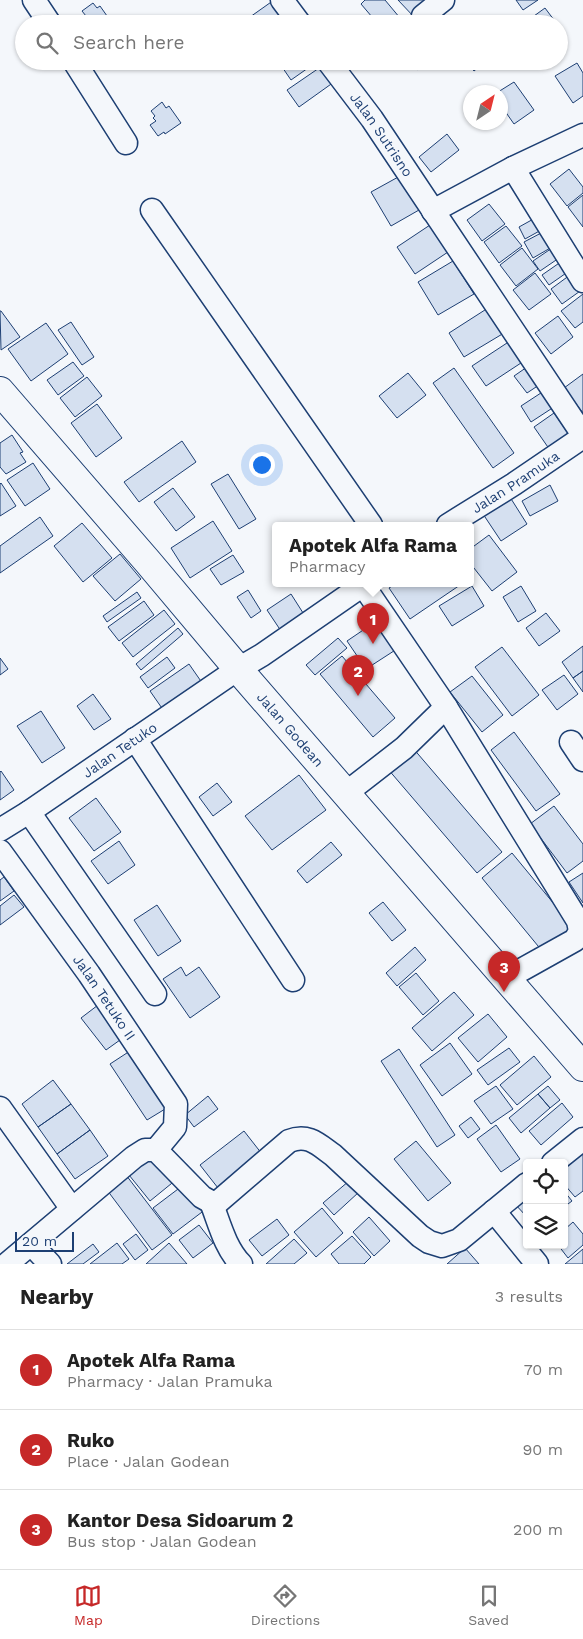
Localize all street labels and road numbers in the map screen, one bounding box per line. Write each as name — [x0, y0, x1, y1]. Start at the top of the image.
street label: Jalan Sutrisno — [347, 89, 416, 180]
street label: Jalan Pramuka — [469, 448, 562, 516]
street label: Jalan Godean — [254, 689, 327, 770]
street label: Jalan Tetuko — [80, 719, 160, 781]
street label: Jalan Tetuko II — [70, 952, 139, 1043]

